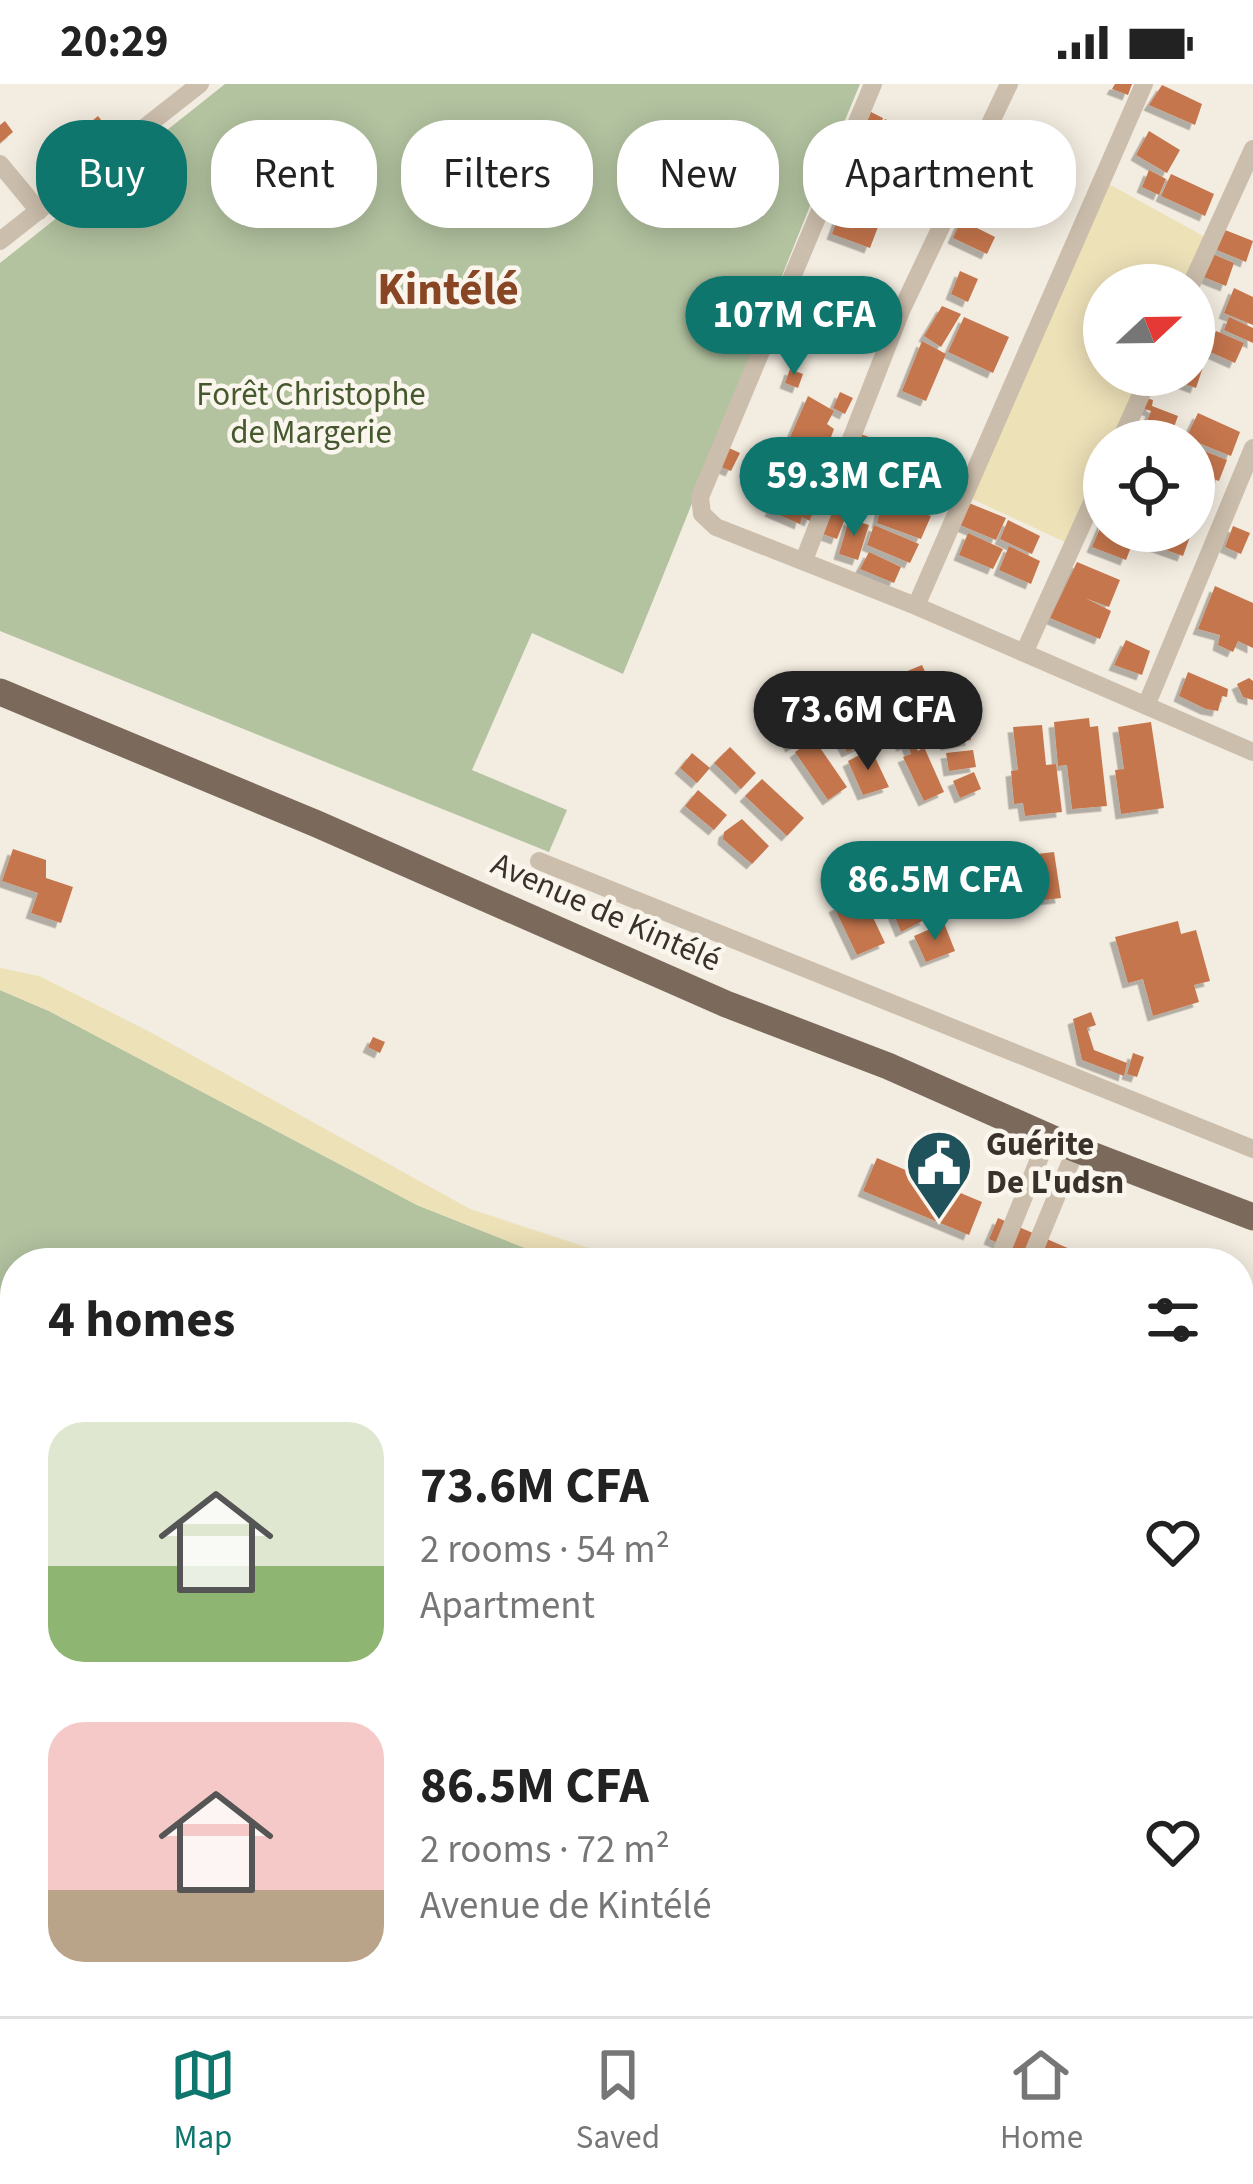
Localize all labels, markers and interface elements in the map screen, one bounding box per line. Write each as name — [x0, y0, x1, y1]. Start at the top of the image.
text: 20:29 — [60, 10, 169, 74]
chip: Buy — [36, 120, 187, 228]
chip: Rent — [211, 120, 377, 228]
chip: Filters — [401, 120, 593, 228]
chip: New — [617, 120, 779, 228]
chip: Apartment — [803, 120, 1076, 228]
district label: Kintélé — [377, 258, 519, 322]
north arrow — [1083, 264, 1215, 396]
map controls — [1083, 264, 1215, 552]
pin: 107M CFA — [670, 276, 918, 378]
text: 107M CFA — [712, 287, 876, 343]
park label: Forêt Christophe de Margerie — [196, 371, 426, 456]
button: locate — [1083, 420, 1215, 552]
pin: 59.3M CFA — [717, 437, 991, 539]
text: 59.3M CFA — [767, 448, 941, 504]
pin: 73.6M CFA — [731, 671, 1005, 773]
text: 73.6M CFA — [781, 682, 955, 738]
street label: Avenue de Kintélé — [484, 840, 728, 984]
pin: 86.5M CFA — [798, 841, 1072, 943]
text: 86.5M CFA — [848, 852, 1022, 908]
place label: Guérite De L'udsn — [986, 1121, 1124, 1206]
public building icon: Guérite De L'udsn — [904, 1128, 974, 1222]
text: 4 homes — [48, 1284, 235, 1356]
icon: filters — [1140, 1287, 1206, 1353]
text: 73.6M CFA — [420, 1450, 649, 1522]
icon: home — [144, 1470, 288, 1614]
icon: heart — [1140, 1509, 1206, 1575]
text: 2 rooms · 54 m² — [420, 1522, 670, 1578]
text: Apartment — [420, 1578, 595, 1634]
text: 86.5M CFA — [420, 1750, 649, 1822]
icon: home — [144, 1770, 288, 1914]
icon: heart — [1140, 1809, 1206, 1875]
text: 2 rooms · 72 m² — [420, 1822, 670, 1878]
text: Avenue de Kintélé — [420, 1878, 712, 1934]
tab: Map — [170, 2042, 236, 2161]
tab: Saved — [576, 2042, 660, 2161]
tab: Home — [1000, 2042, 1083, 2161]

